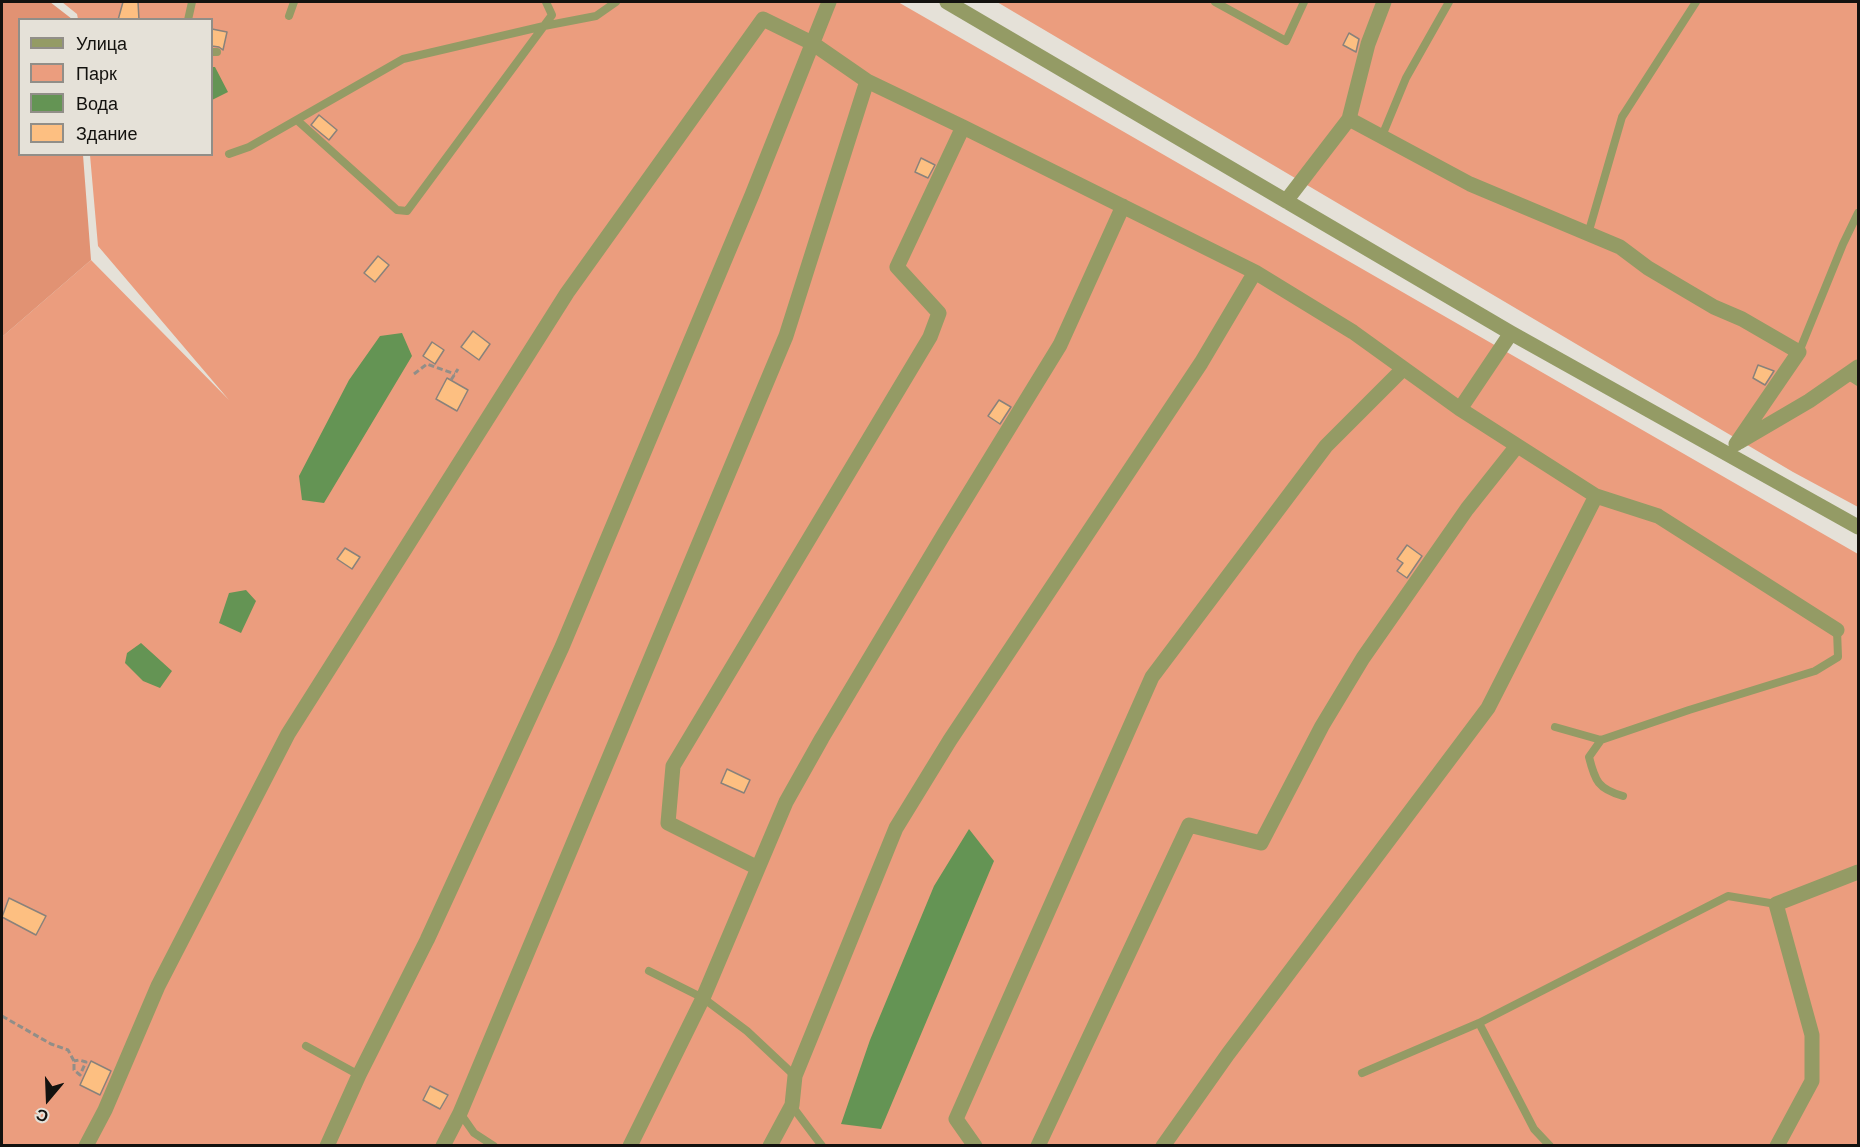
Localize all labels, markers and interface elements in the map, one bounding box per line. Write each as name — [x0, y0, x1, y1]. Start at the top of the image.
legend — [18, 18, 213, 156]
text: Улица — [76, 32, 127, 54]
text: Парк — [76, 62, 117, 84]
text: Вода — [76, 92, 118, 114]
text: Здание — [76, 122, 137, 144]
north arrow — [18, 1069, 78, 1129]
text: С — [33, 1106, 51, 1127]

